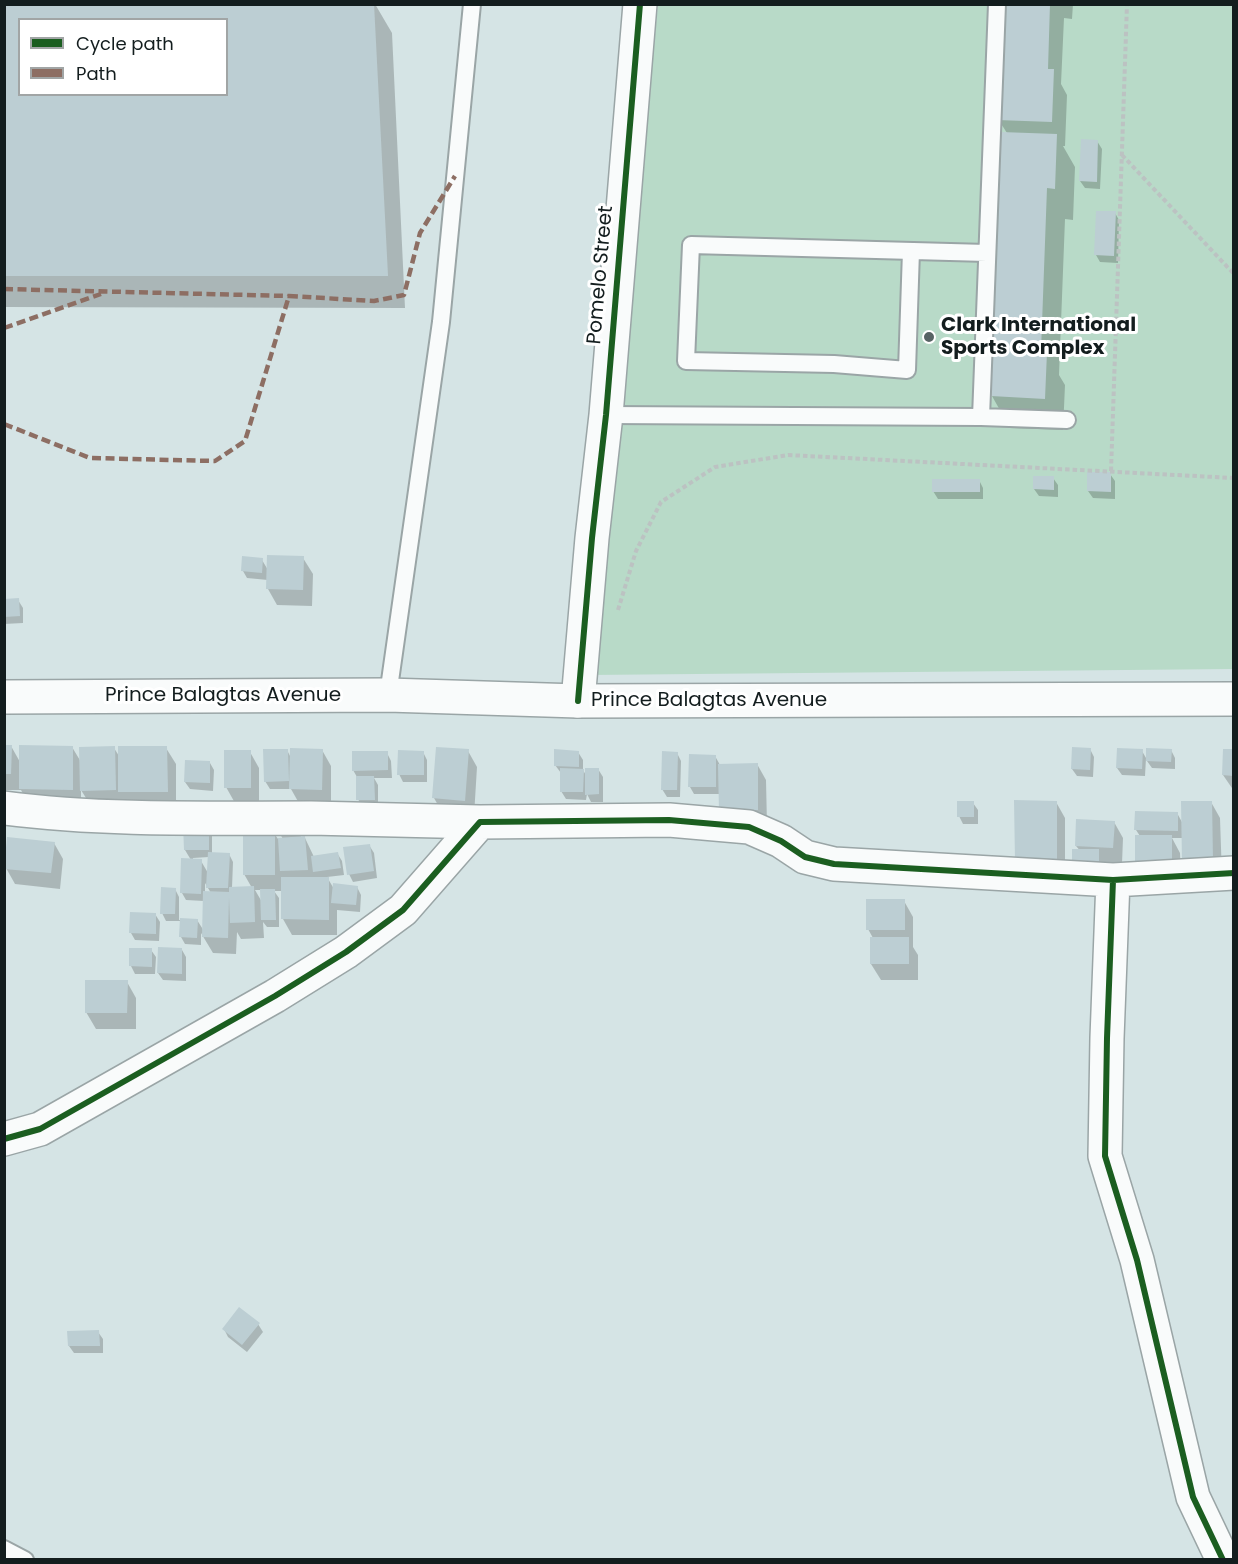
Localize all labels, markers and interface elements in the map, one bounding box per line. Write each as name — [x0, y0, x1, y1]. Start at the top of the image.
legend — [18, 18, 228, 96]
text: Cycle path — [76, 31, 174, 56]
text: Path — [76, 61, 117, 86]
street label: Pomelo Street — [583, 205, 619, 345]
place label: Clark International Sports Complex — [941, 314, 1136, 361]
marker: Clark International Sports Complex — [922, 330, 936, 344]
street label: Prince Balagtas Avenue — [105, 684, 341, 708]
street label: Prince Balagtas Avenue — [591, 689, 827, 713]

